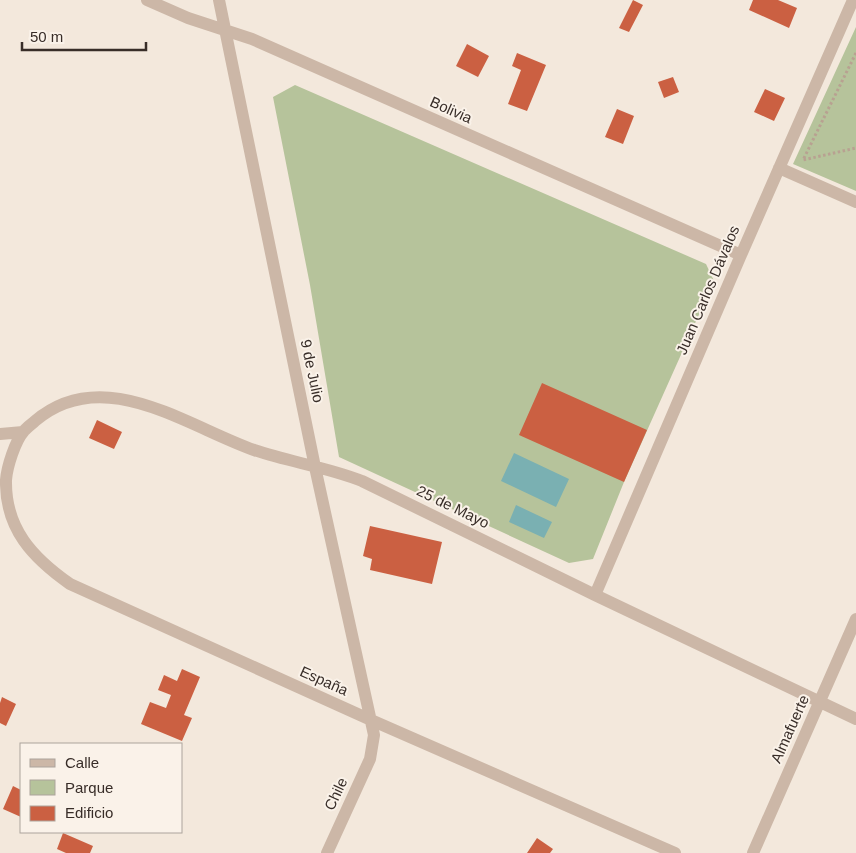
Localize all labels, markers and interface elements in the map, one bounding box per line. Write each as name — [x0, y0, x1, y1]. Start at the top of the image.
scale bar — [22, 20, 146, 52]
text: 50 m — [30, 28, 63, 45]
street label: Bolivia — [428, 93, 475, 127]
street label: Juan Carlos Dávalos — [673, 223, 742, 357]
street label: 9 de Julio — [297, 338, 327, 404]
street label: 25 de Mayo — [414, 482, 492, 531]
street label: España — [298, 662, 351, 699]
street label: Almafuerte — [767, 692, 812, 765]
legend — [20, 743, 182, 833]
text: Calle — [65, 754, 99, 771]
street label: Chile — [321, 775, 350, 813]
text: Parque — [65, 779, 113, 796]
text: Edificio — [65, 804, 113, 821]

